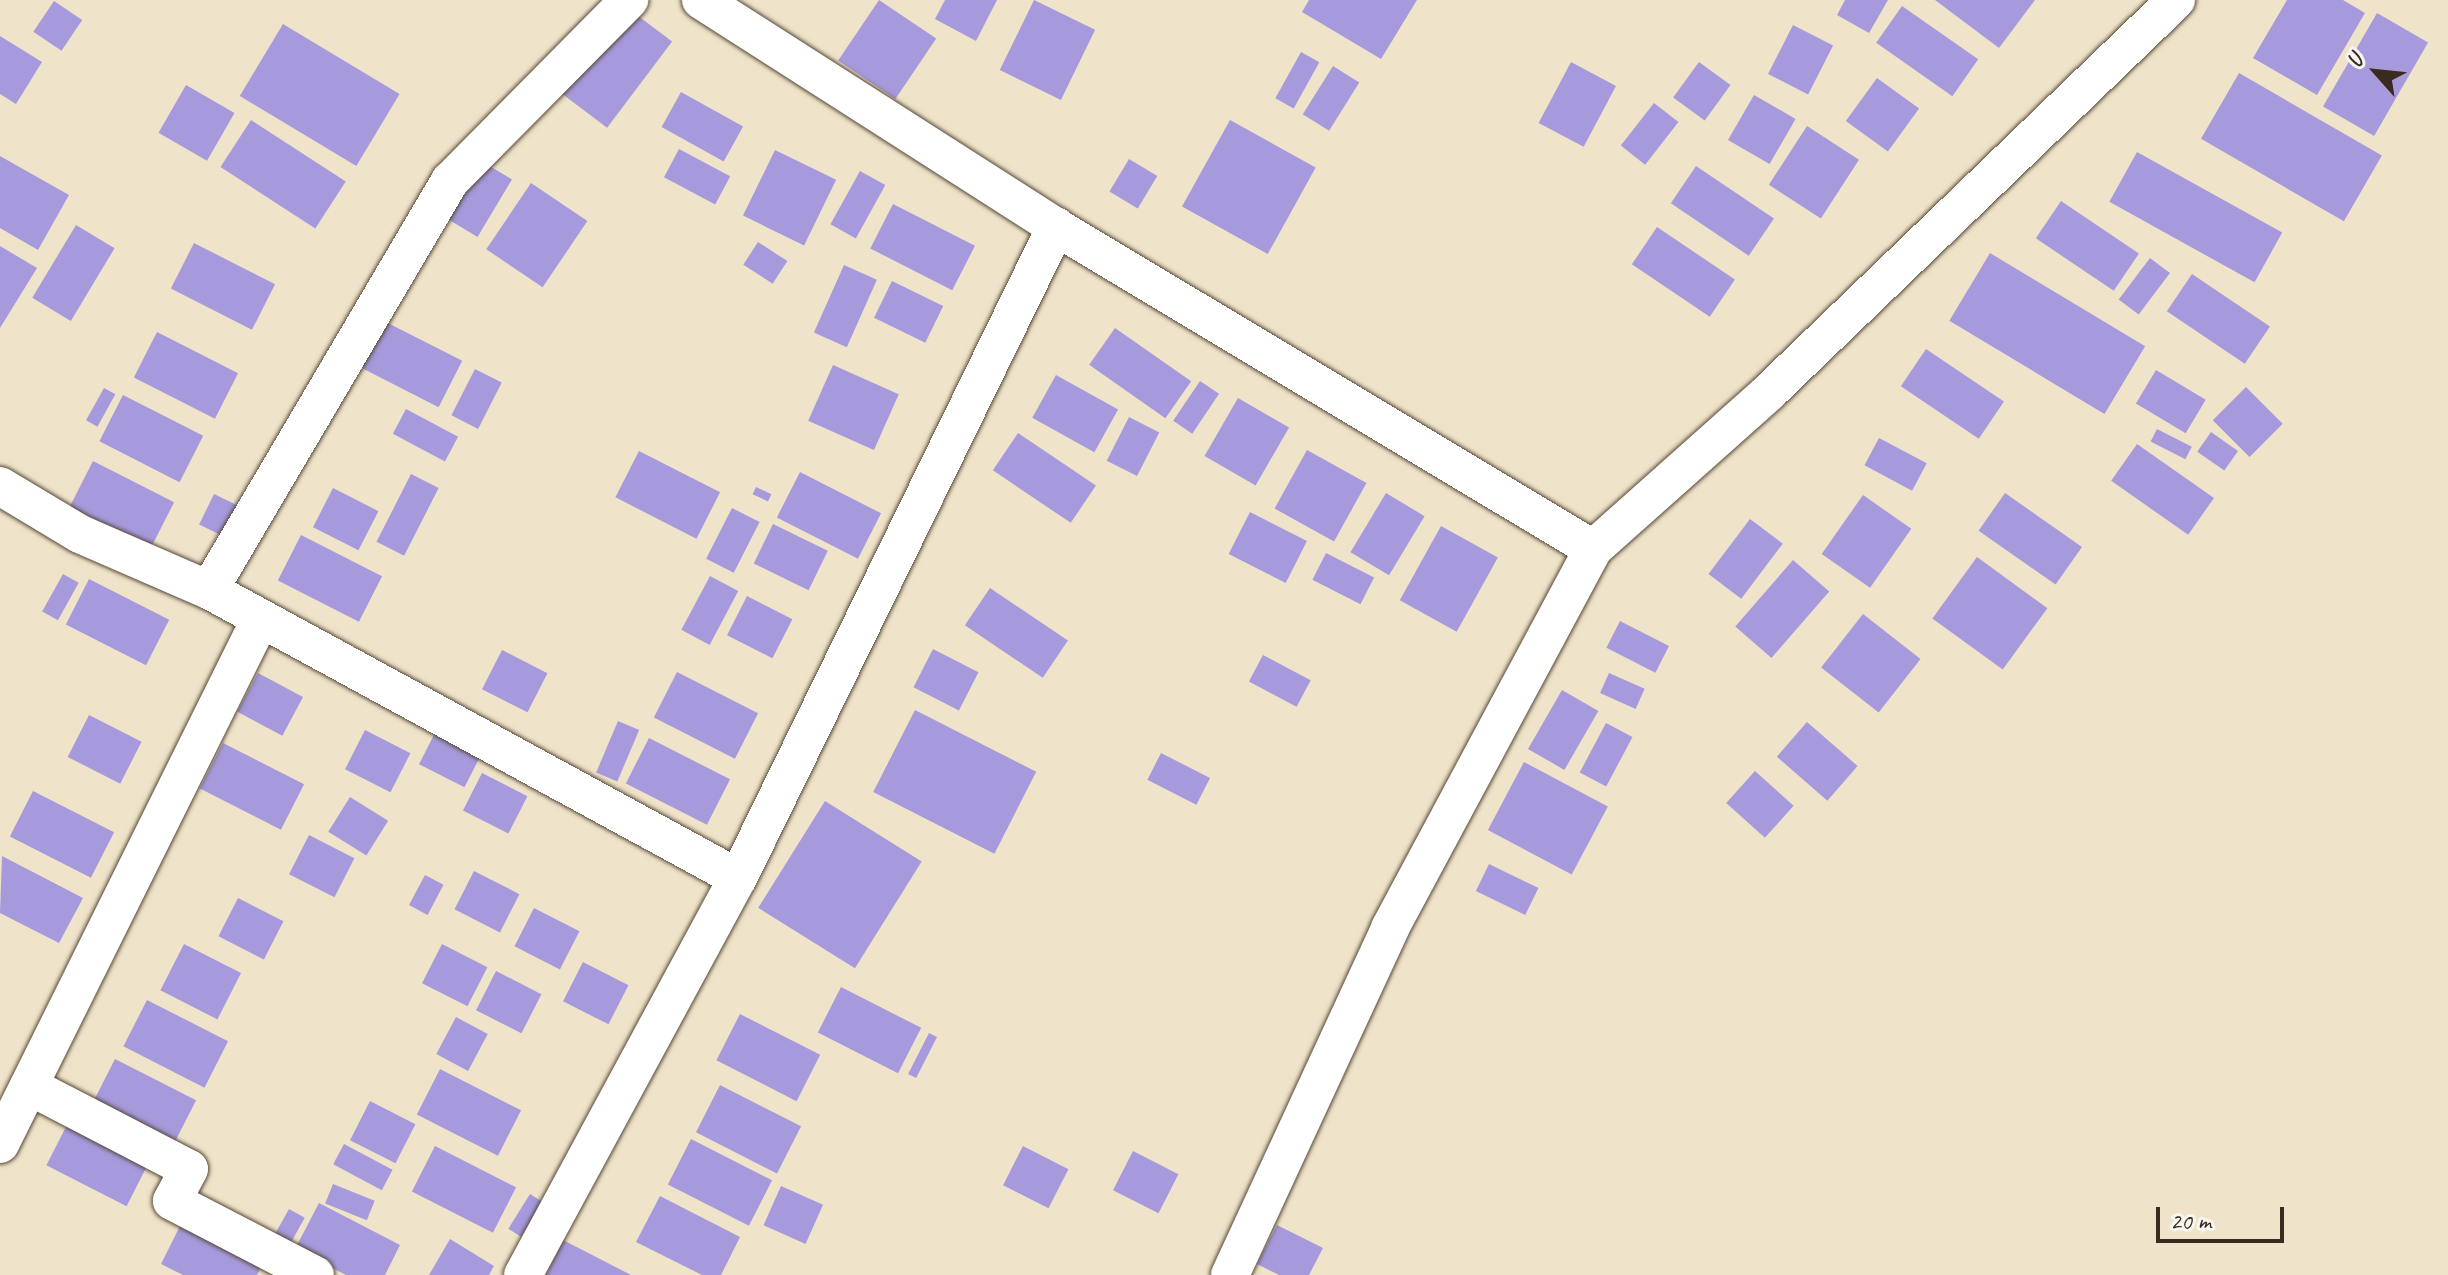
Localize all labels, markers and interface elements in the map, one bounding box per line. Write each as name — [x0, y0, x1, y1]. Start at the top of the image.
north arrow — [2336, 32, 2416, 112]
text: U — [2340, 50, 2369, 72]
scale bar — [2160, 1191, 2288, 1241]
text: 20 m — [2170, 1206, 2211, 1236]

